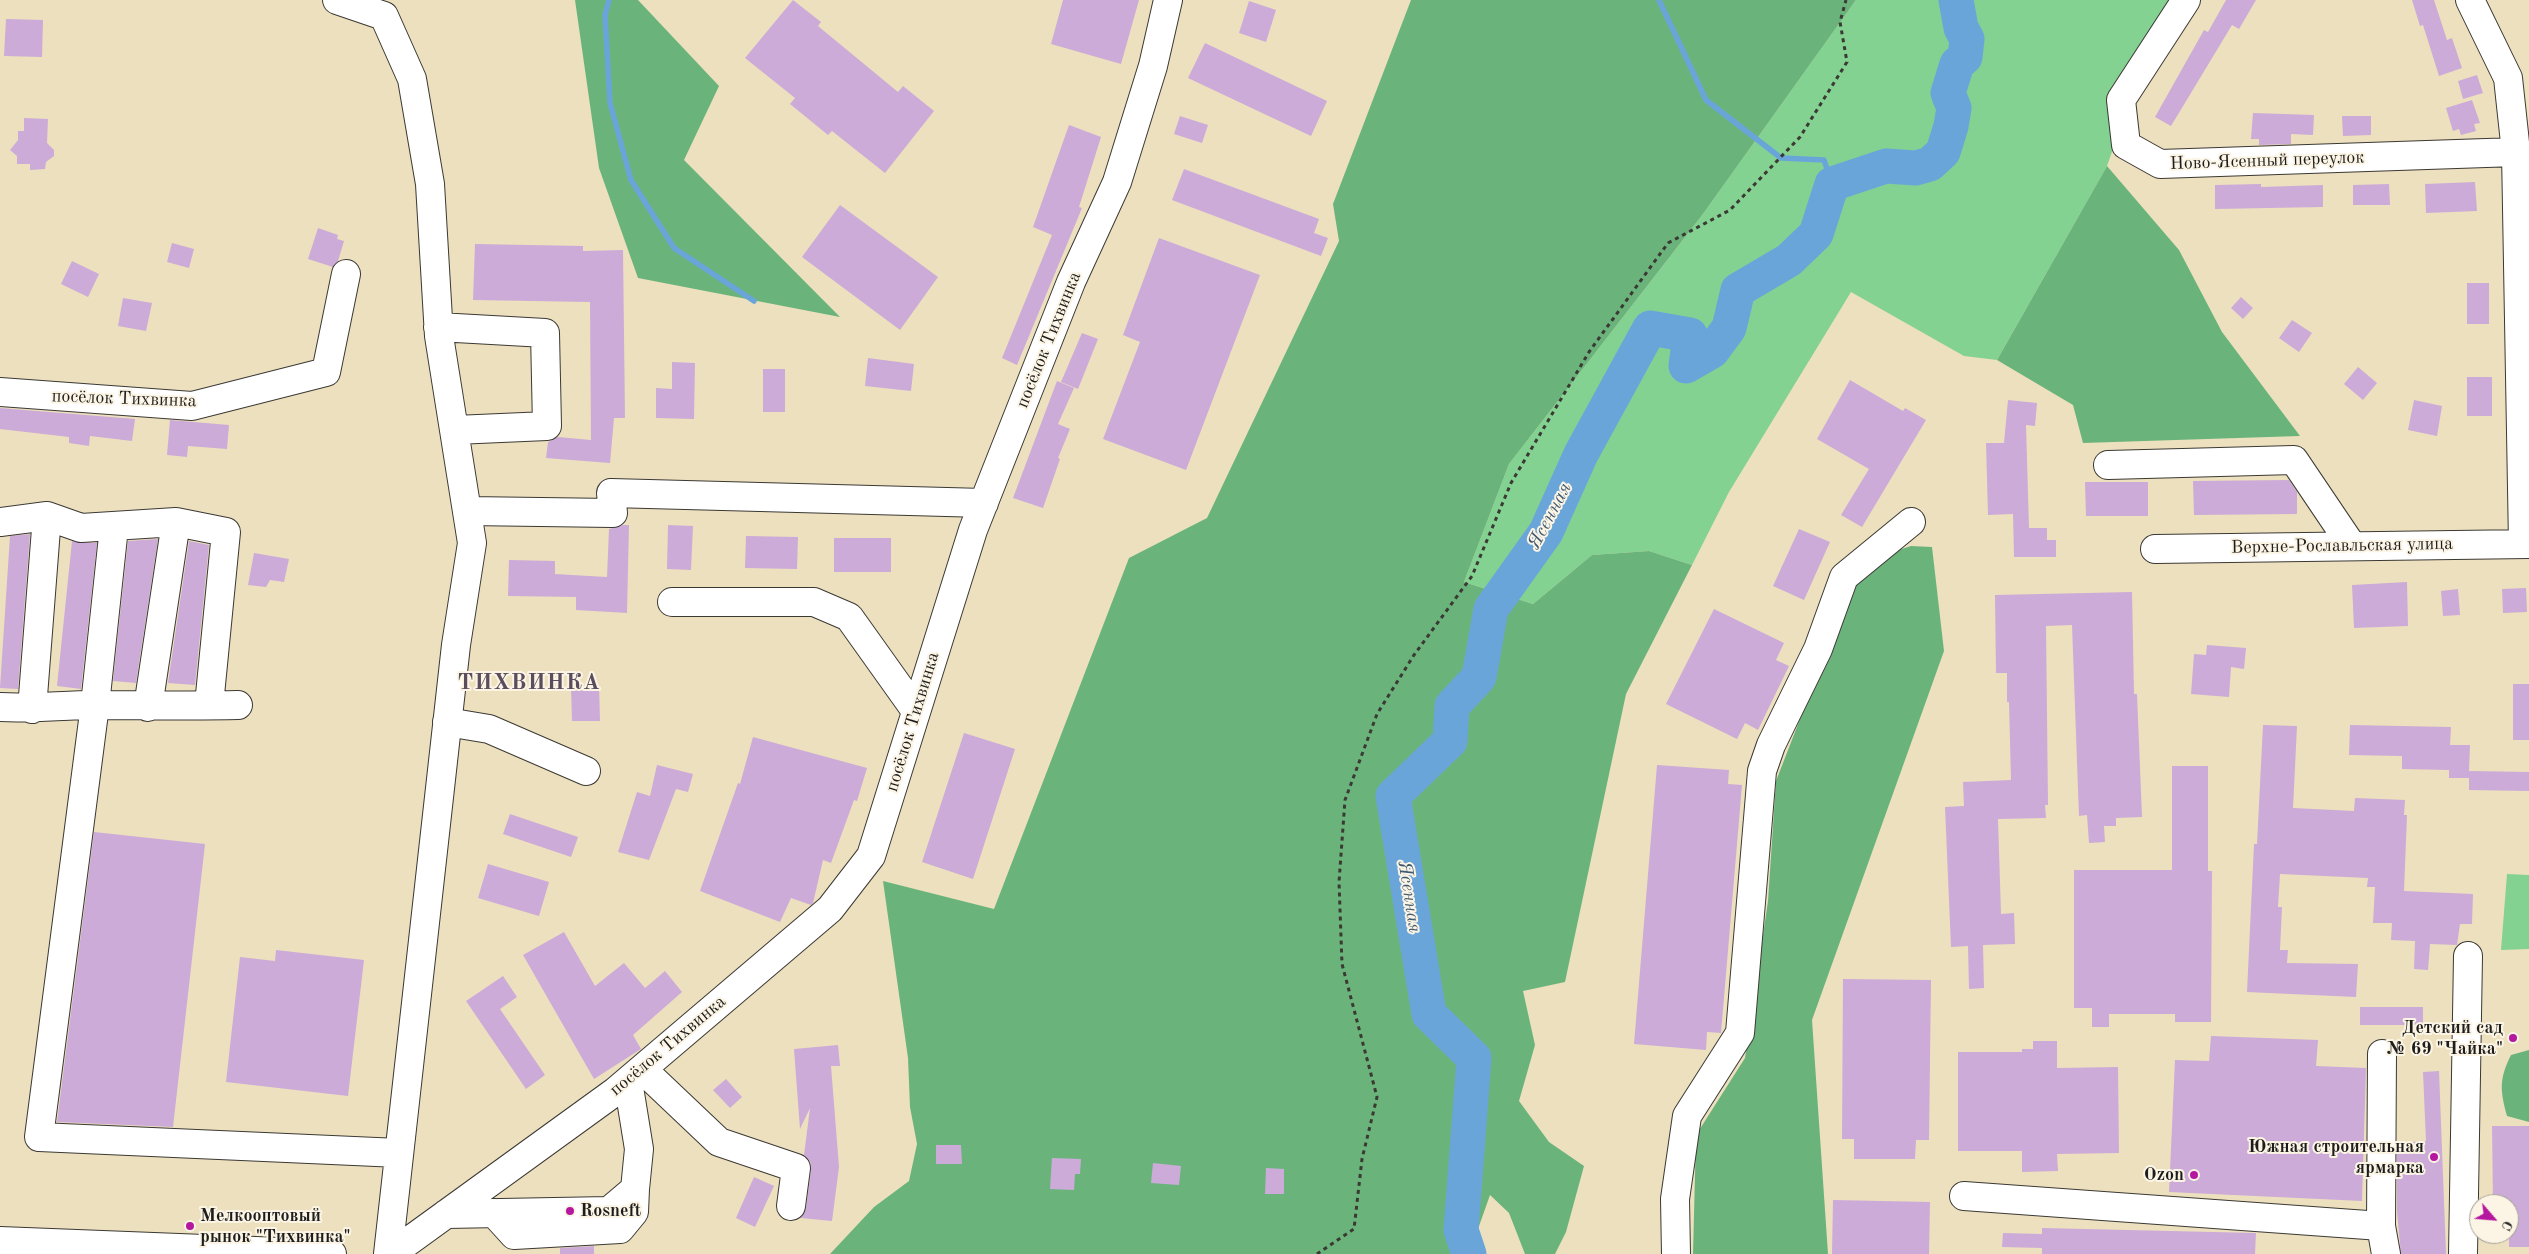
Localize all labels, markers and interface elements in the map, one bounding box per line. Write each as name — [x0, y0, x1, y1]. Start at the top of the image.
street label: Ново-Ясенный переулок — [2169, 147, 2365, 175]
street label: посёлок Тихвинка — [1012, 269, 1086, 411]
street label: посёлок Тихвинка — [51, 386, 197, 412]
water label: Ясенная — [1523, 479, 1577, 553]
street label: Верхне-Рославльская улица — [2231, 533, 2453, 559]
street label: посёлок Тихвинка — [881, 650, 945, 794]
district label: ТИХВИНКА — [456, 670, 602, 696]
water label: Ясенная — [1392, 860, 1426, 934]
street label: посёлок Тихвинка — [606, 991, 730, 1101]
place label: Детский сад № 69 "Чайка" — [2386, 1017, 2503, 1060]
marker: Детский сад № 69 "Чайка" — [2507, 1032, 2519, 1044]
place label: Южная строительная ярмарка — [2248, 1136, 2424, 1178]
marker: Южная строительная ярмарка — [2428, 1151, 2440, 1163]
place label: Ozon — [2144, 1164, 2184, 1186]
marker: Ozon — [2188, 1169, 2200, 1181]
north arrow — [2469, 1194, 2519, 1244]
place label: Rosneft — [580, 1200, 641, 1222]
place label: Мелкооптовый рынок "Тихвинка" — [200, 1205, 351, 1248]
marker: Rosneft — [564, 1205, 576, 1217]
text: С — [2498, 1218, 2515, 1233]
marker: Мелкооптовый рынок "Тихвинка" — [184, 1220, 196, 1232]

